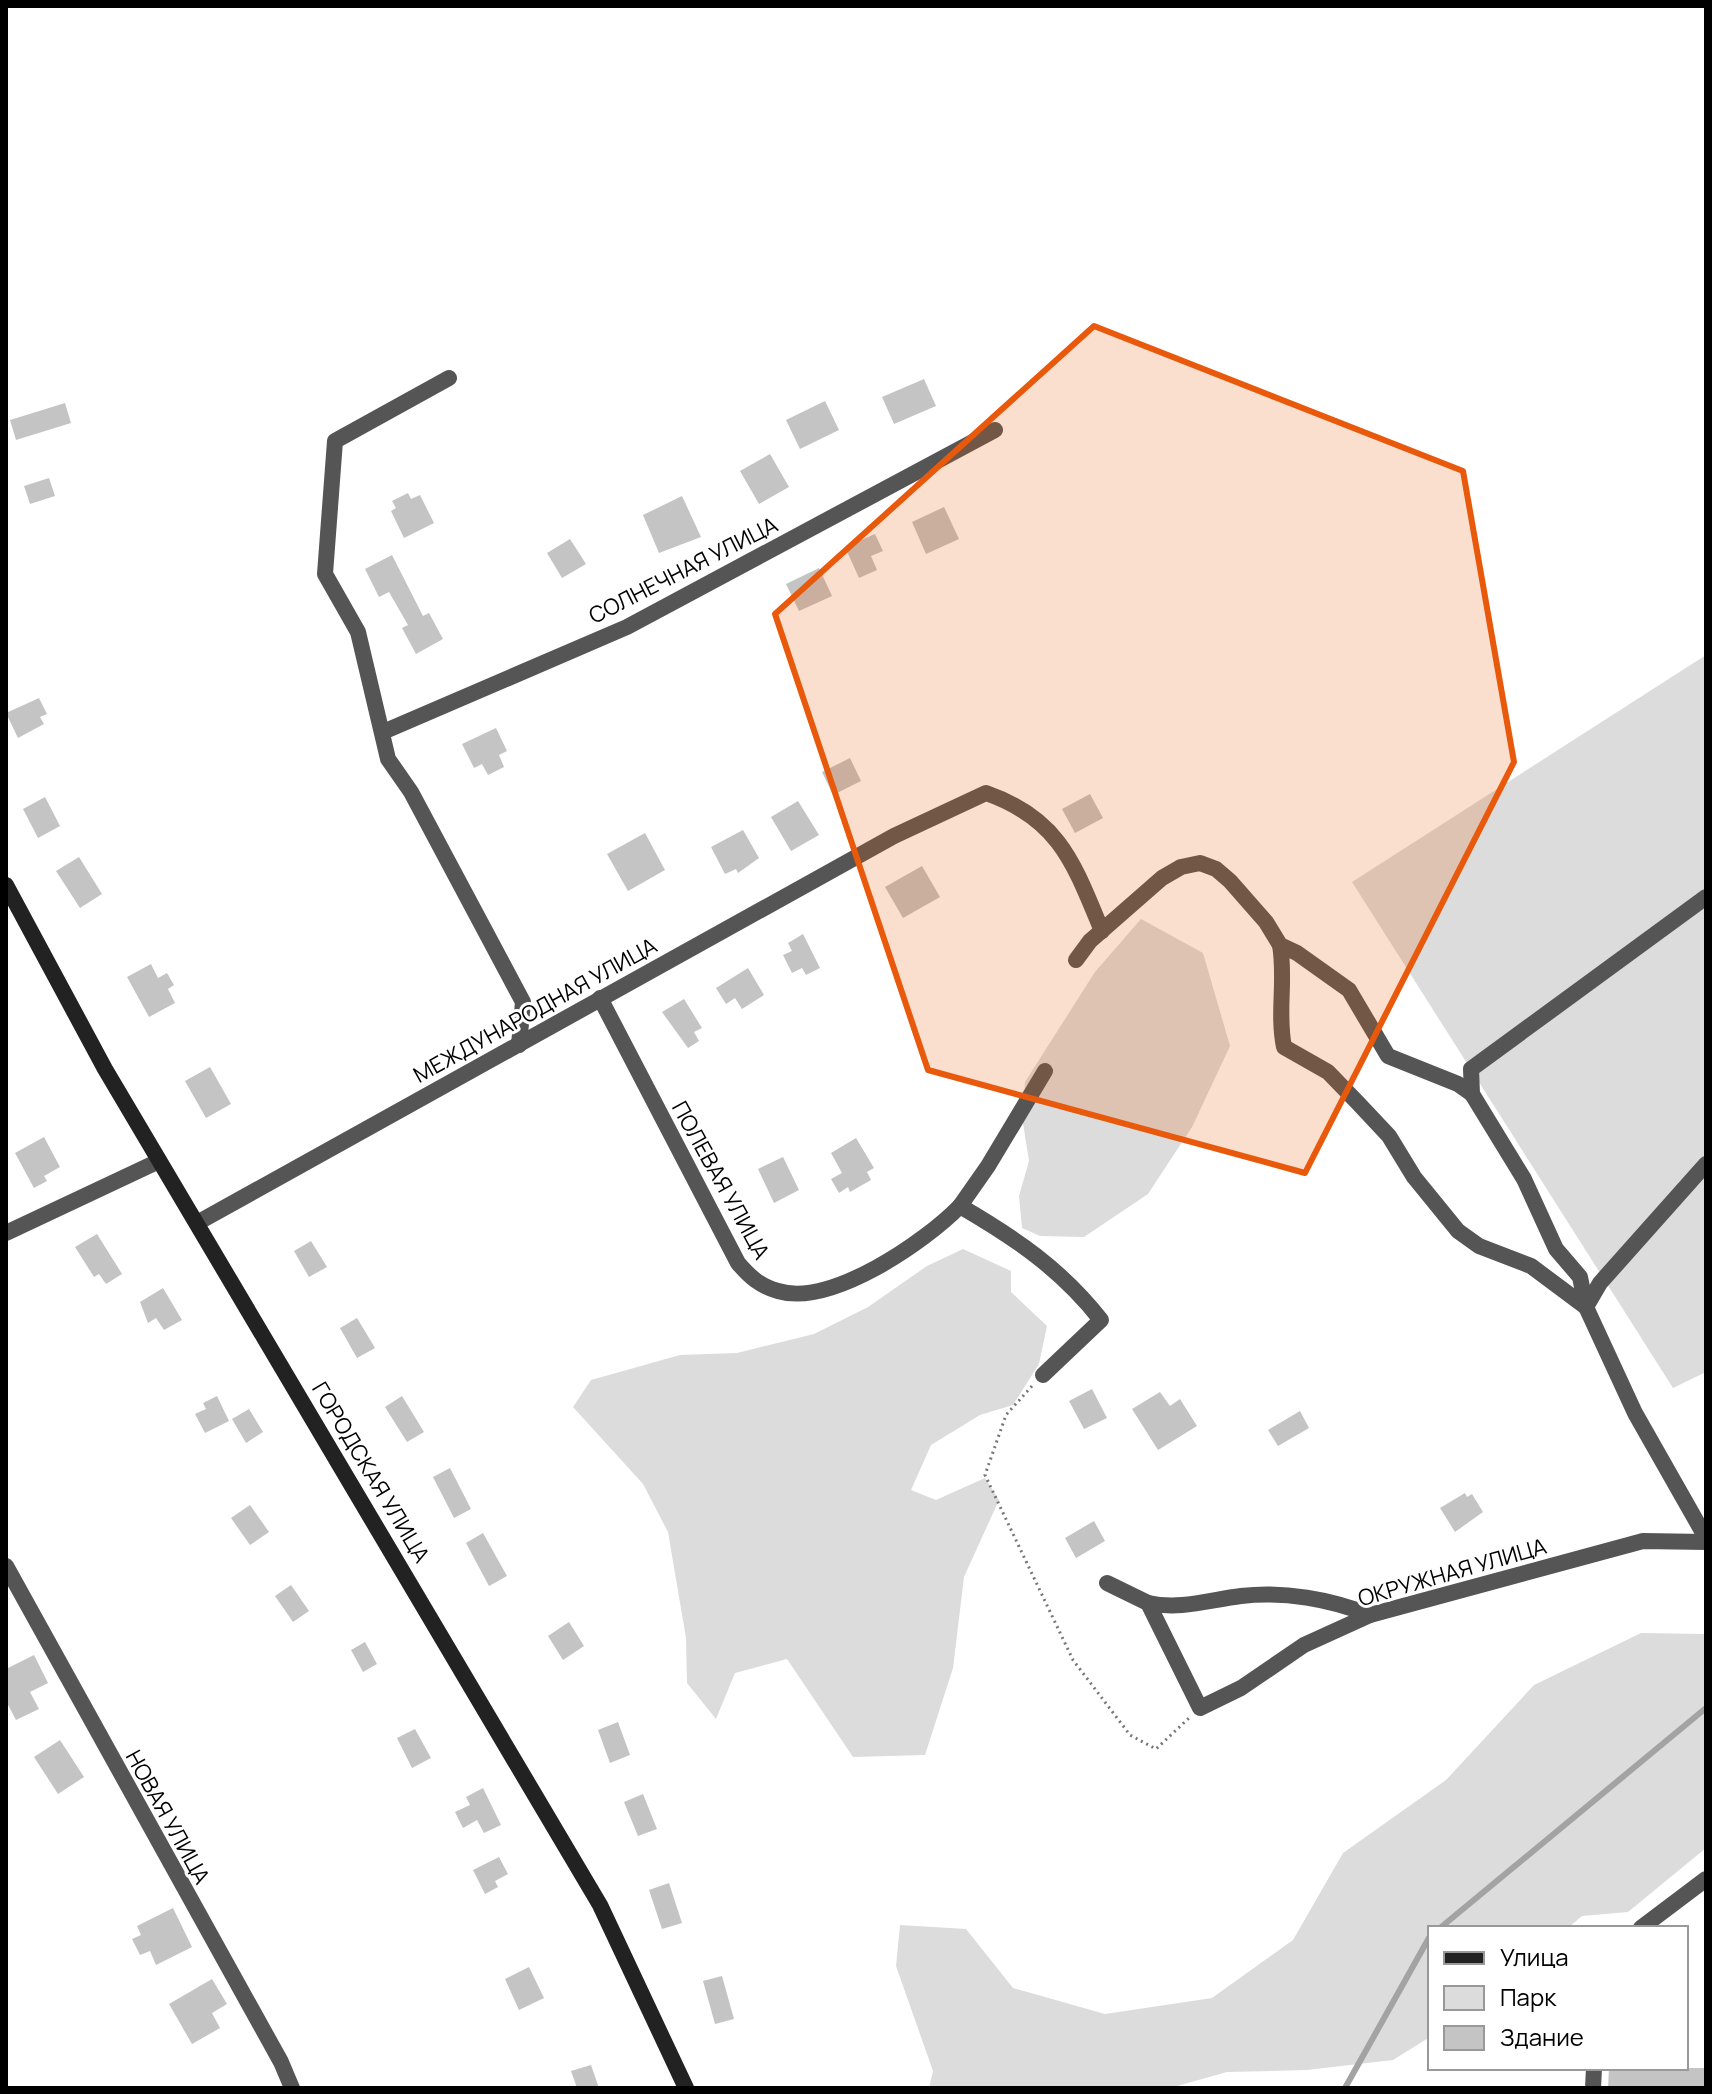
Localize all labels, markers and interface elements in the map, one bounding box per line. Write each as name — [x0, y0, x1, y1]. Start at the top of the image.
street label: СОЛНЕЧНАЯ УЛИЦА — [584, 509, 783, 631]
street label: МЕЖДУНАРОДНАЯ УЛИЦА — [408, 930, 662, 1090]
street label: ПОЛЕВАЯ УЛИЦА — [665, 1095, 777, 1265]
street label: ГОРОДСКАЯ УЛИЦА — [305, 1376, 437, 1568]
street label: ОКРУЖНАЯ УЛИЦА — [1354, 1531, 1550, 1613]
street label: НОВАЯ УЛИЦА — [119, 1745, 217, 1889]
legend — [1428, 1926, 1688, 2070]
text: Улица — [1500, 1940, 1569, 1973]
text: Парк — [1500, 1980, 1557, 2013]
text: Здание — [1500, 2020, 1584, 2053]

